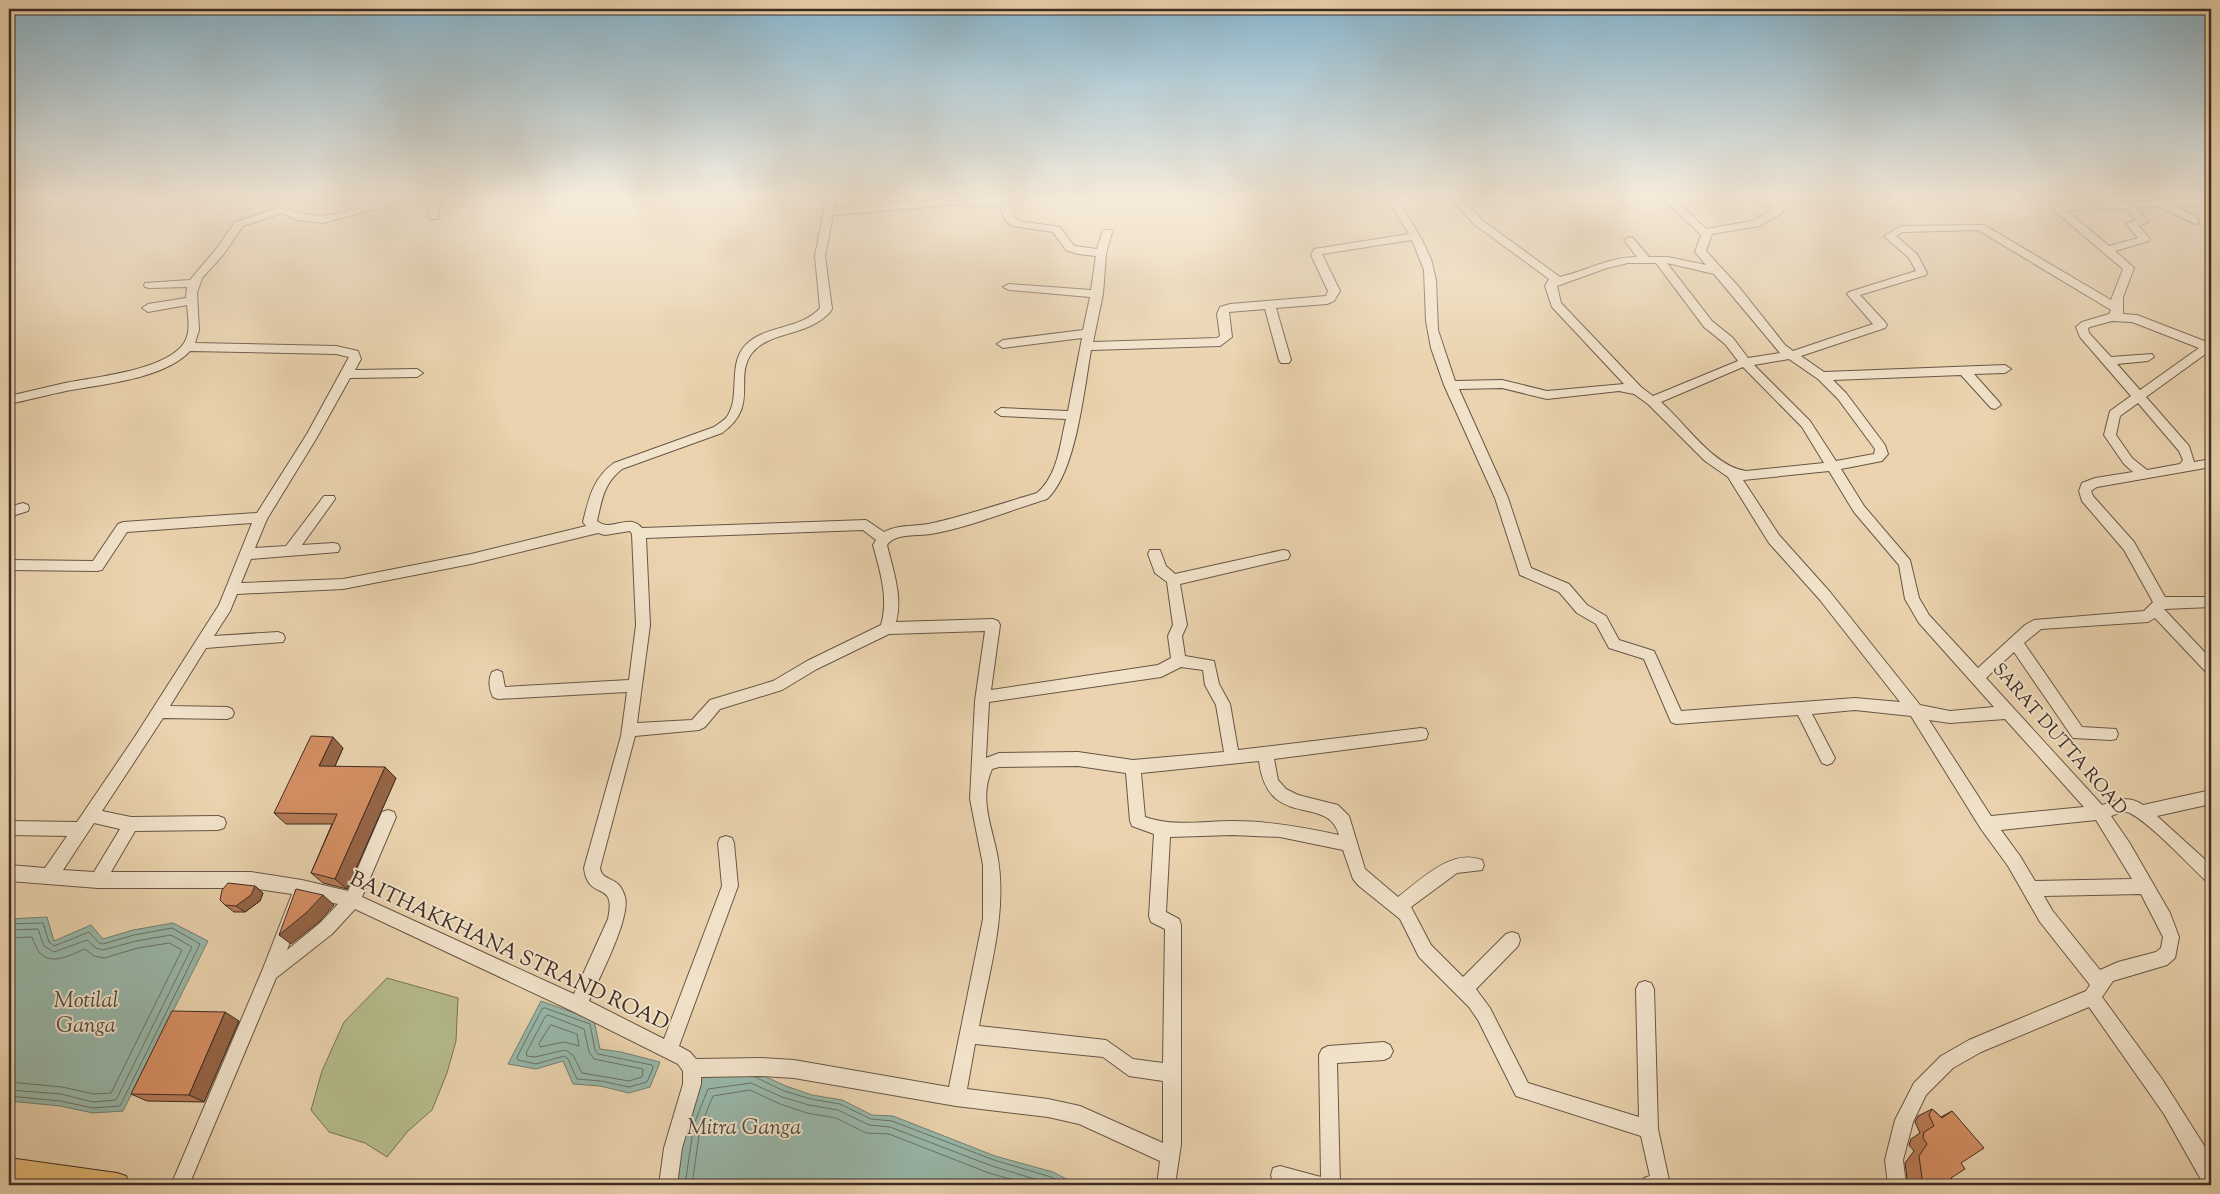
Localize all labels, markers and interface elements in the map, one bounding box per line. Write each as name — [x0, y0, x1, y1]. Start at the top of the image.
street label: SARAT DUTTA ROAD — [1986, 658, 2132, 822]
street label: BAITHAKKHANA STRAND ROAD — [344, 865, 674, 1039]
water label: Motilal Ganga — [54, 986, 119, 1043]
water label: Mitra Ganga — [687, 1113, 801, 1145]

